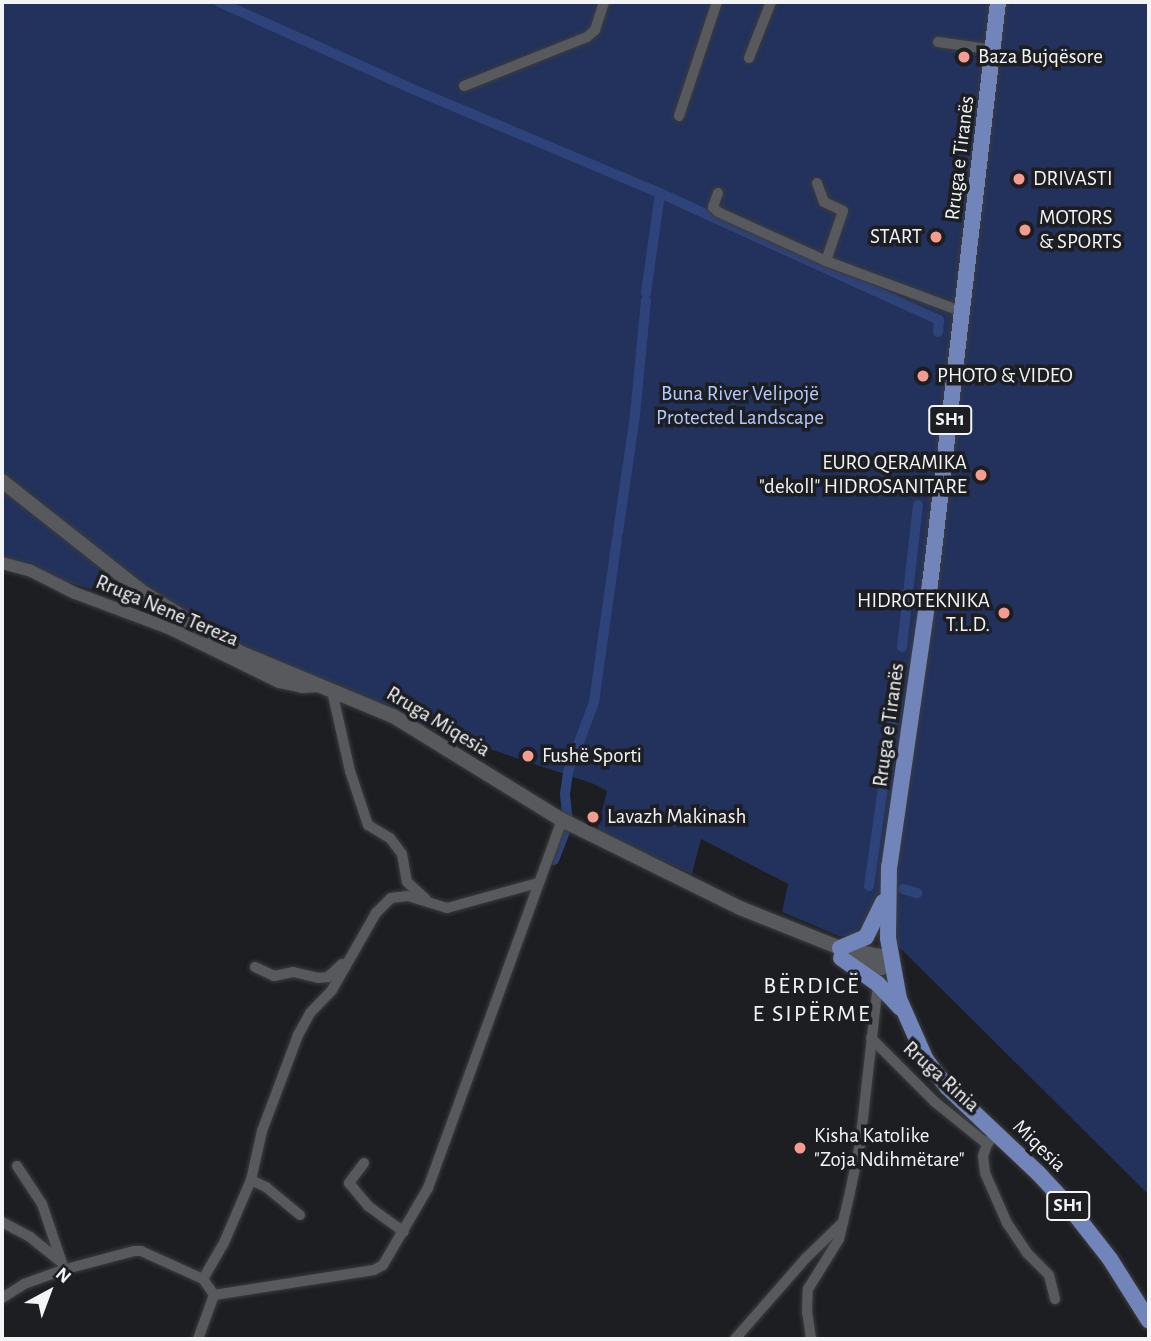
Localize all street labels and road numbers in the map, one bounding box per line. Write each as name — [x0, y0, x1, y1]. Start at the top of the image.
street label: Rruga e Tiranës — [940, 95, 980, 221]
road number: SH1 — [927, 404, 973, 436]
street label: Rruga Nene Tereza — [92, 570, 242, 652]
street label: Rruga e Tiranës — [868, 661, 910, 789]
street label: Rruga Miqesia — [382, 681, 494, 763]
street label: Rruga Rinia — [898, 1036, 984, 1118]
street label: Miqesia — [1007, 1115, 1071, 1177]
road number: SH1 — [1045, 1190, 1091, 1222]

